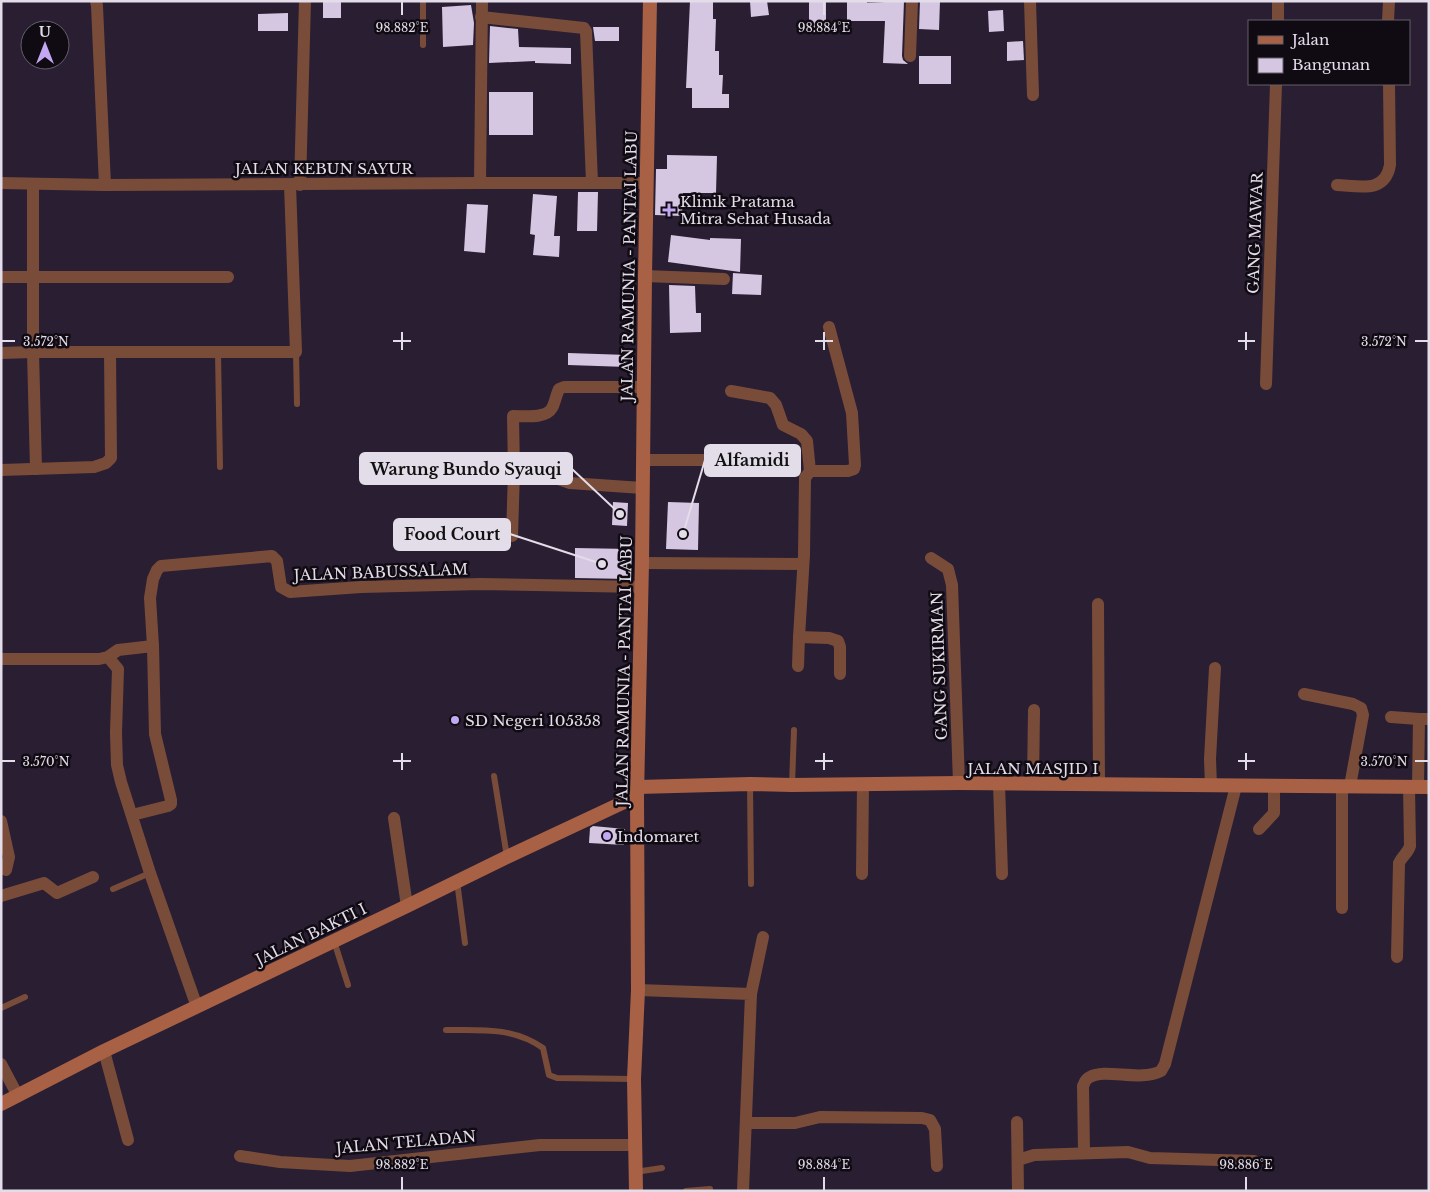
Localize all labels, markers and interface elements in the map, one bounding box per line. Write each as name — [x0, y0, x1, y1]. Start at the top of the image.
north arrow — [20, 20, 70, 70]
text: 98.882°E — [376, 20, 429, 35]
text: 98.884°E — [798, 20, 850, 35]
legend — [1248, 20, 1410, 85]
text: U — [39, 23, 52, 41]
text: Jalan — [1290, 30, 1329, 49]
text: Bangunan — [1292, 55, 1370, 74]
street label: JALAN RAMUNIA - PANTAI LABU — [617, 130, 641, 404]
street label: JALAN KEBUN SAYUR — [233, 159, 414, 178]
street label: GANG MAWAR — [1243, 171, 1267, 294]
place label: Klinik Pratama Mitra Sehat Husada — [680, 192, 831, 228]
marker: Klinik Pratama Mitra Sehat Husada — [662, 203, 676, 217]
text: 3.572°N — [23, 334, 69, 349]
text: 3.572°N — [1361, 334, 1407, 349]
callout: Alfamidi — [705, 445, 800, 476]
text: Alfamidi — [713, 450, 790, 470]
callout: Warung Bundo Syauqi — [360, 453, 572, 484]
text: Warung Bundo Syauqi — [369, 459, 562, 479]
callout: Food Court — [394, 519, 510, 550]
text: Food Court — [404, 524, 501, 544]
street label: JALAN RAMUNIA - PANTAI LABU — [612, 535, 636, 809]
street label: JALAN BABUSSALAM — [292, 559, 468, 585]
street label: GANG SUKIRMAN — [927, 591, 951, 741]
place label: SD Negeri 105358 — [465, 711, 601, 730]
marker: SD Negeri 105358 — [449, 714, 461, 726]
text: 3.570°N — [23, 754, 70, 769]
text: 3.570°N — [1361, 754, 1408, 769]
street label: JALAN MASJID I — [965, 759, 1099, 778]
place label: Indomaret — [617, 827, 699, 846]
marker: Indomaret — [601, 830, 613, 842]
street label: JALAN BAKTI I — [251, 899, 370, 970]
street label: JALAN TELADAN — [333, 1126, 477, 1158]
text: 98.882°E — [376, 1157, 429, 1172]
text: 98.884°E — [798, 1157, 850, 1172]
text: 98.886°E — [1219, 1157, 1273, 1172]

